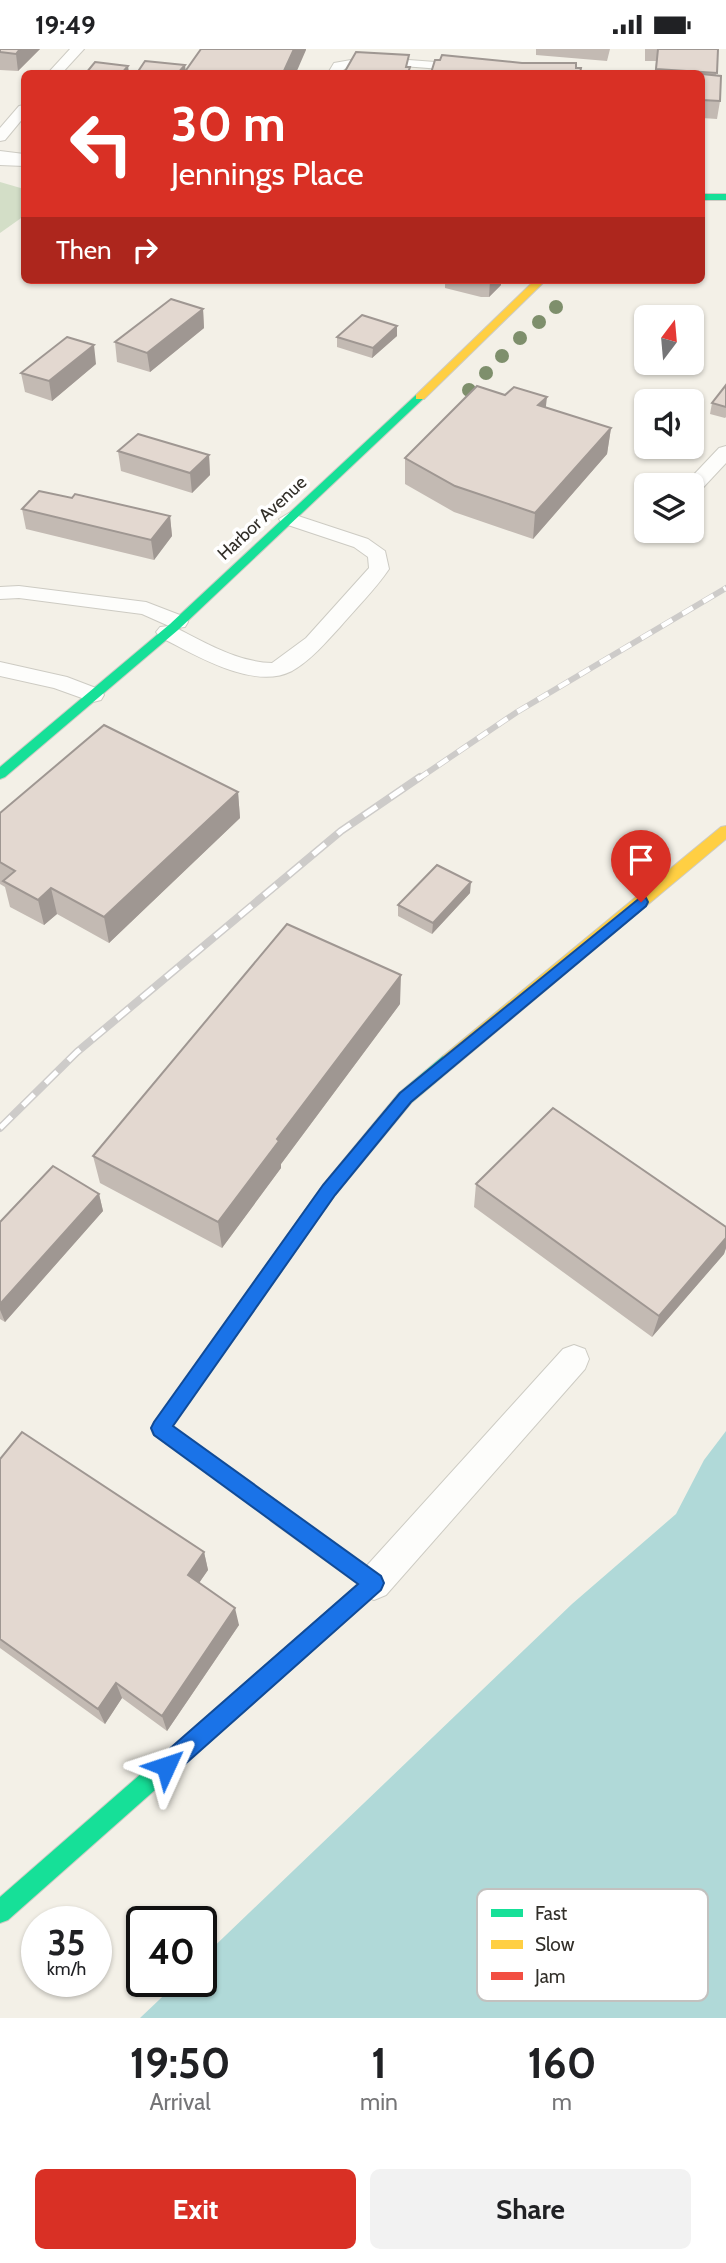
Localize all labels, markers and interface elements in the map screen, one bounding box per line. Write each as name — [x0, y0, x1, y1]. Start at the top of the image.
text: 19:49 — [35, 9, 96, 41]
text: 30 m — [171, 94, 286, 153]
icon: left — [56, 98, 147, 189]
text: Jennings Place — [171, 154, 364, 193]
icon: right — [126, 231, 164, 269]
text: Then — [56, 234, 112, 266]
north arrow — [634, 305, 704, 375]
map controls — [634, 305, 704, 543]
button: sound — [634, 389, 704, 459]
street label: Harbor Avenue — [213, 471, 311, 565]
button: layers — [634, 473, 704, 543]
pin — [611, 830, 671, 902]
icon: arrive — [622, 841, 660, 879]
position arrow — [129, 1729, 203, 1803]
legend — [477, 1889, 708, 2001]
text: Fast — [535, 1902, 568, 1925]
speed limit sign: 40 — [126, 1906, 217, 1997]
text: 35 — [48, 1921, 85, 1964]
text: Slow — [535, 1933, 575, 1956]
text: km/h — [47, 1958, 86, 1980]
text: Jam — [534, 1965, 565, 1988]
text: 19:50 — [130, 2037, 230, 2089]
text: 1 — [371, 2037, 387, 2089]
text: 160 — [528, 2037, 596, 2089]
text: Arrival — [149, 2088, 211, 2116]
text: min — [360, 2088, 398, 2116]
text: m — [552, 2088, 572, 2116]
button: Exit — [35, 2169, 356, 2249]
button: Share — [370, 2169, 691, 2249]

